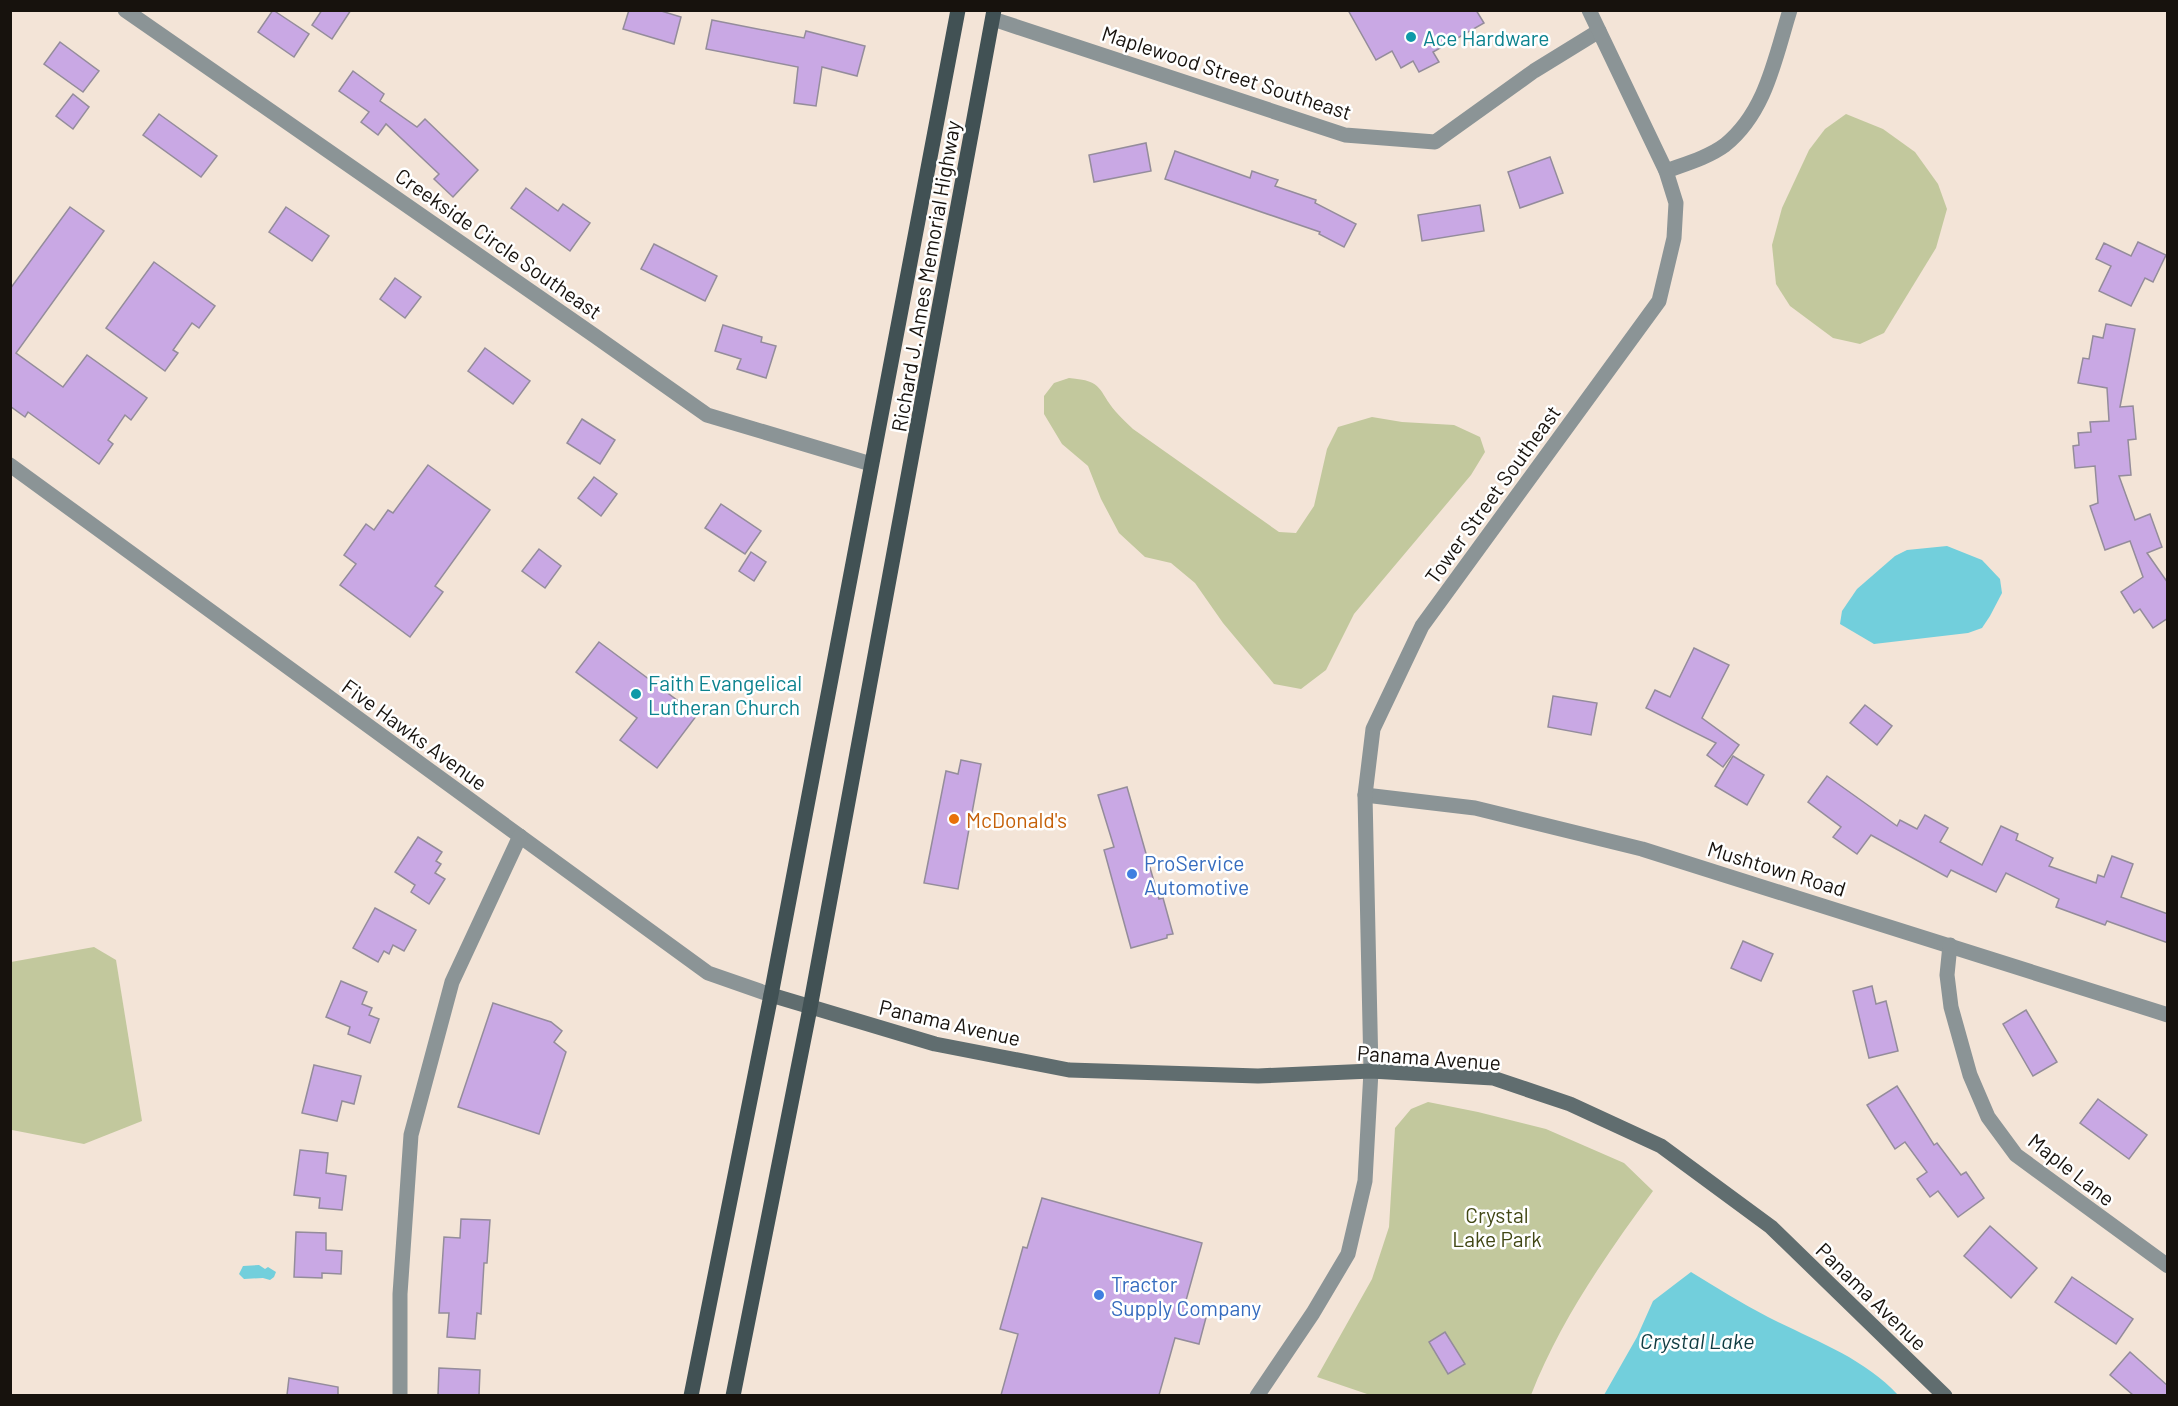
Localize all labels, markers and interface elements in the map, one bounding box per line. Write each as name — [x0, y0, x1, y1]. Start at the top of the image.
street label: Maplewood Street Southeast — [1099, 20, 1355, 124]
place label: Ace Hardware — [1423, 25, 1550, 50]
marker: Ace Hardware — [1404, 30, 1418, 44]
street label: Richard J. Ames Memorial Highway — [885, 118, 965, 434]
street label: Creekside Circle Southeast — [391, 162, 607, 324]
street label: Tower Street Southeast — [1419, 400, 1565, 588]
place label: Faith Evangelical Lutheran Church — [648, 670, 802, 719]
street label: Five Hawks Avenue — [338, 673, 492, 795]
marker: Faith Evangelical Lutheran Church — [629, 687, 643, 701]
place label: McDonald's — [966, 807, 1067, 832]
marker: McDonald's — [947, 812, 961, 826]
street label: Mushtown Road — [1705, 835, 1849, 901]
place label: ProService Automotive — [1144, 850, 1249, 899]
marker: ProService Automotive — [1125, 867, 1139, 881]
street label: Panama Avenue — [877, 994, 1023, 1050]
street label: Panama Avenue — [1356, 1040, 1502, 1074]
street label: Maple Lane — [2024, 1128, 2120, 1210]
park label: Crystal Lake Park — [1452, 1202, 1542, 1251]
street label: Panama Avenue — [1811, 1237, 1933, 1355]
place label: Tractor Supply Company — [1111, 1271, 1261, 1320]
marker: Tractor Supply Company — [1092, 1288, 1106, 1302]
water label: Crystal Lake — [1640, 1327, 1754, 1353]

